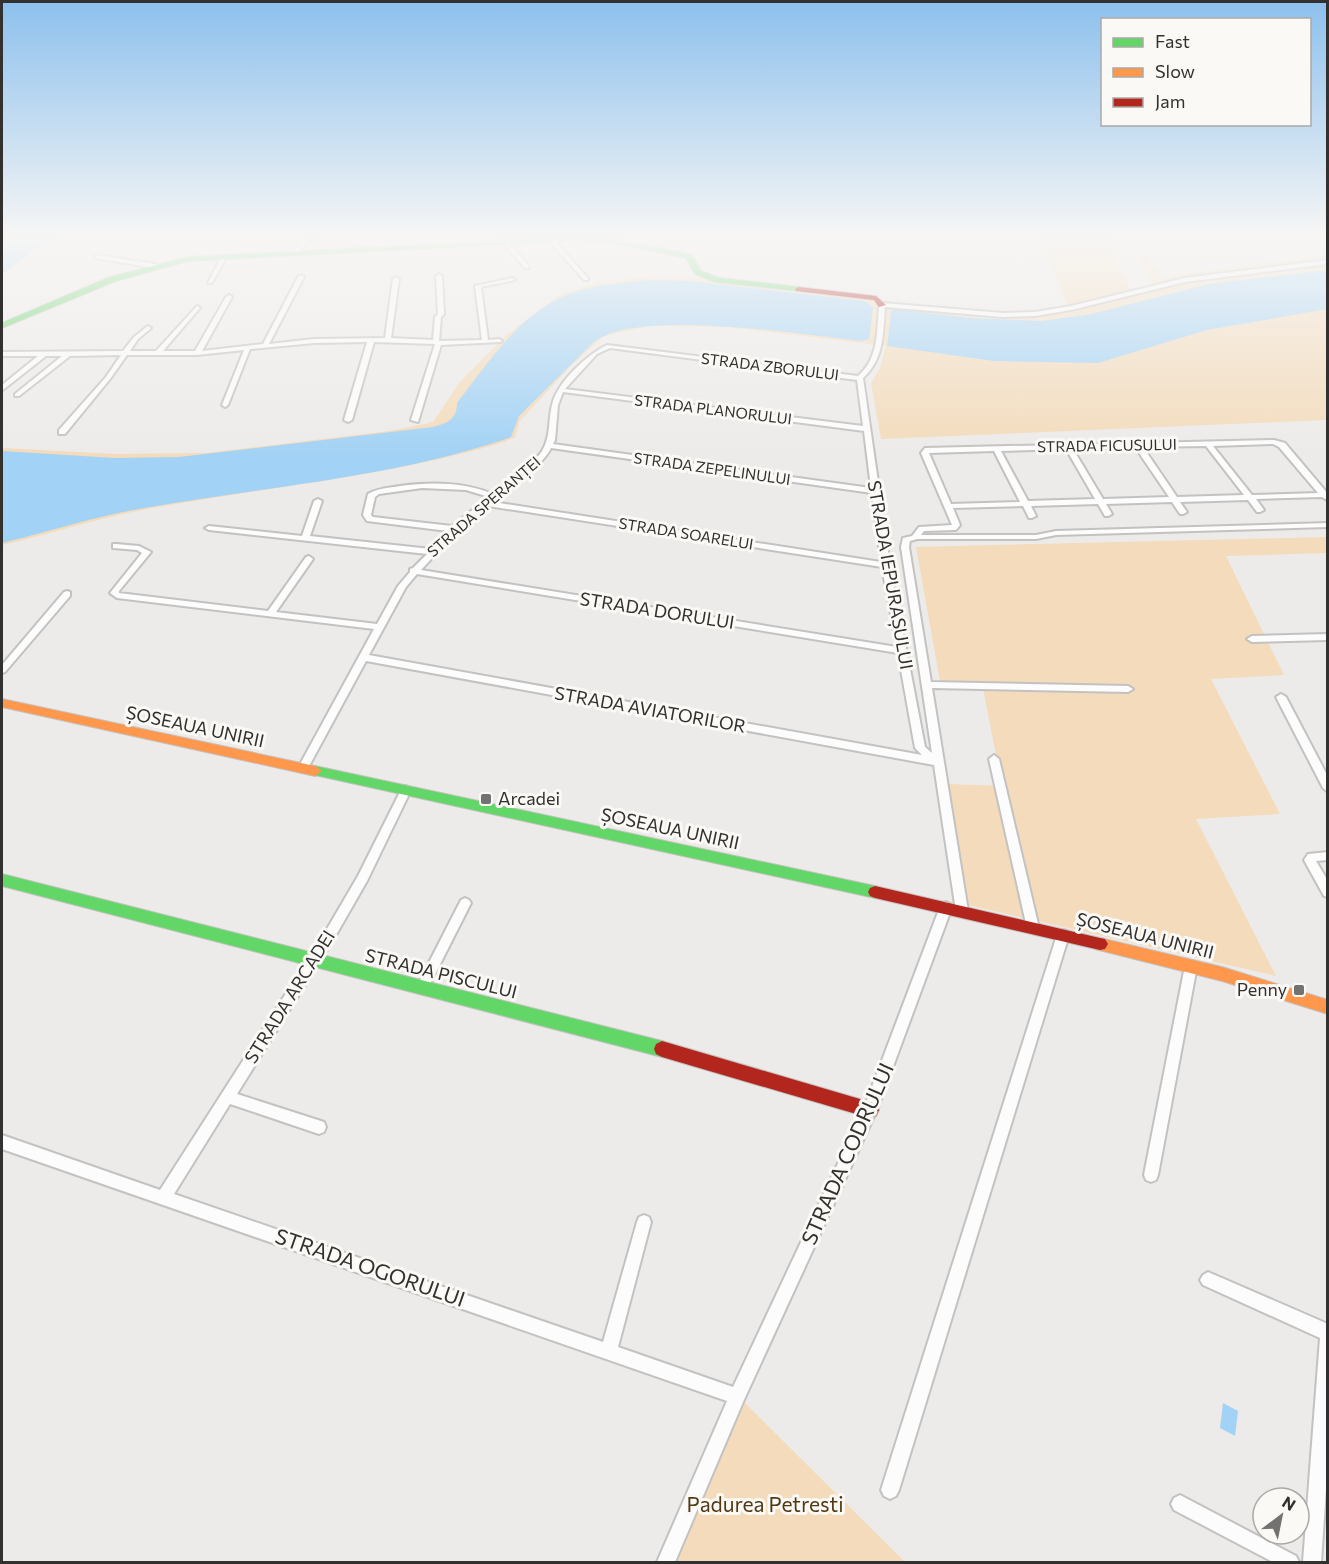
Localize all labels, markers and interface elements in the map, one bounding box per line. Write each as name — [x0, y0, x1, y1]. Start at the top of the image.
legend — [1101, 18, 1311, 126]
text: Fast — [1155, 30, 1190, 52]
text: Slow — [1155, 60, 1195, 82]
text: Jam — [1155, 90, 1185, 112]
street label: STRADA ZBORULUI — [700, 349, 840, 383]
street label: STRADA PLANORULUI — [633, 390, 793, 428]
street label: STRADA FICUSULUI — [1037, 435, 1177, 455]
street label: STRADA ZEPELINULUI — [632, 448, 792, 488]
street label: STRADA SPERANȚEI — [423, 452, 545, 562]
street label: STRADA IEPURAȘULUI — [863, 479, 918, 671]
street label: STRADA SOARELUI — [618, 513, 755, 553]
street label: STRADA DORULUI — [578, 587, 736, 633]
street label: STRADA AVIATORILOR — [553, 681, 748, 737]
street label: ȘOSEAUA UNIRII — [124, 701, 266, 752]
place label: Arcadei — [498, 787, 560, 809]
marker: Arcadei — [479, 792, 493, 806]
street label: ȘOSEAUA UNIRII — [599, 803, 741, 854]
street label: ȘOSEAUA UNIRII — [1074, 907, 1216, 964]
street label: STRADA ARCADEI — [239, 926, 339, 1067]
street label: STRADA PISCULUI — [363, 944, 519, 1003]
place label: Penny — [1237, 978, 1287, 1000]
marker: Penny — [1292, 983, 1306, 997]
street label: STRADA CODRULUI — [795, 1059, 898, 1248]
street label: STRADA OGORULUI — [272, 1222, 469, 1311]
north arrow — [1251, 1486, 1311, 1546]
park label: Padurea Petresti — [686, 1491, 844, 1516]
text: N — [1279, 1492, 1299, 1514]

